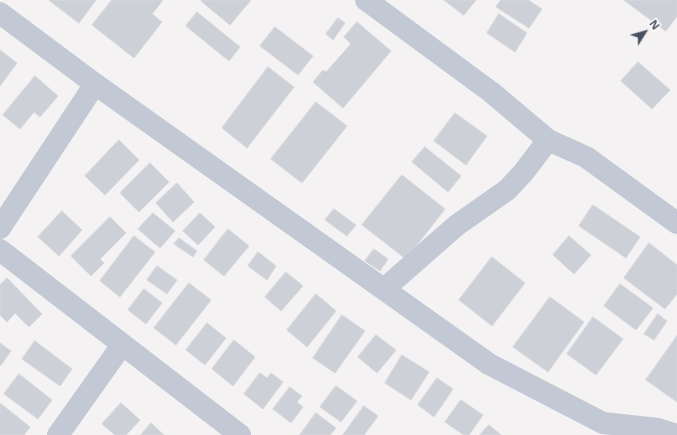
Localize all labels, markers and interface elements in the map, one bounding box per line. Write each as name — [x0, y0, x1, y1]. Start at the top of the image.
north arrow — [625, 12, 665, 52]
text: N — [646, 16, 664, 33]

